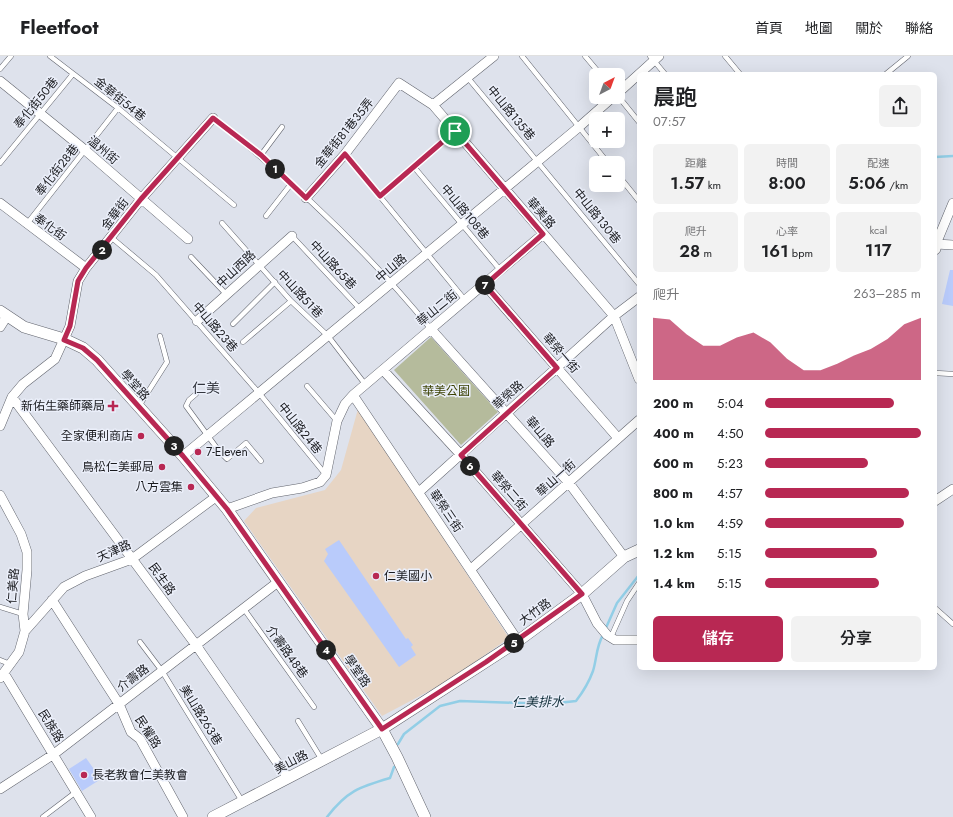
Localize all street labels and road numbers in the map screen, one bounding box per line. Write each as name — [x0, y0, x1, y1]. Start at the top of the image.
street label: 奉化街50巷 — [10, 73, 62, 133]
street label: 金華街54巷 — [90, 73, 150, 125]
street label: 中山路135巷 — [483, 82, 539, 144]
street label: 金華街81巷35弄 — [310, 94, 378, 172]
street label: 溫州街 — [83, 132, 123, 168]
street label: 奉化街28巷 — [31, 140, 83, 200]
street label: 中山路108巷 — [437, 180, 493, 244]
street label: 中山路130巷 — [569, 184, 625, 248]
street label: 金華街 — [97, 194, 133, 234]
street label: 華美路 — [522, 194, 560, 232]
street label: 奉化街 — [30, 209, 70, 245]
street label: 中山路65巷 — [305, 236, 361, 294]
street label: 中山西路 — [212, 246, 260, 292]
street label: 中山路 — [371, 250, 411, 286]
street label: 中山路51巷 — [273, 266, 327, 322]
street label: 華山二街 — [413, 286, 461, 330]
street label: 中山路23巷 — [188, 298, 242, 356]
street label: 華榮一街 — [538, 329, 584, 377]
street label: 學堂路 — [116, 366, 154, 404]
street label: 華榮路 — [489, 376, 527, 414]
street label: 中山路24巷 — [274, 398, 326, 458]
street label: 華山路 — [521, 413, 559, 451]
street label: 華山一街 — [532, 455, 580, 501]
street label: 華榮二街 — [486, 467, 532, 515]
street label: 華榮三街 — [425, 486, 467, 536]
street label: 天津路 — [94, 535, 134, 567]
street label: 民生路 — [144, 559, 180, 599]
street label: 仁美路 — [2, 567, 24, 605]
street label: 大竹路 — [515, 594, 555, 630]
street label: 介壽路48巷 — [262, 622, 312, 682]
street label: 學堂路 — [339, 651, 375, 691]
street label: 介壽路 — [113, 660, 153, 696]
street label: 美山路263巷 — [175, 681, 227, 749]
street label: 民族路 — [34, 706, 68, 746]
street label: 民權路 — [131, 712, 165, 752]
street label: 美山路 — [271, 746, 311, 778]

